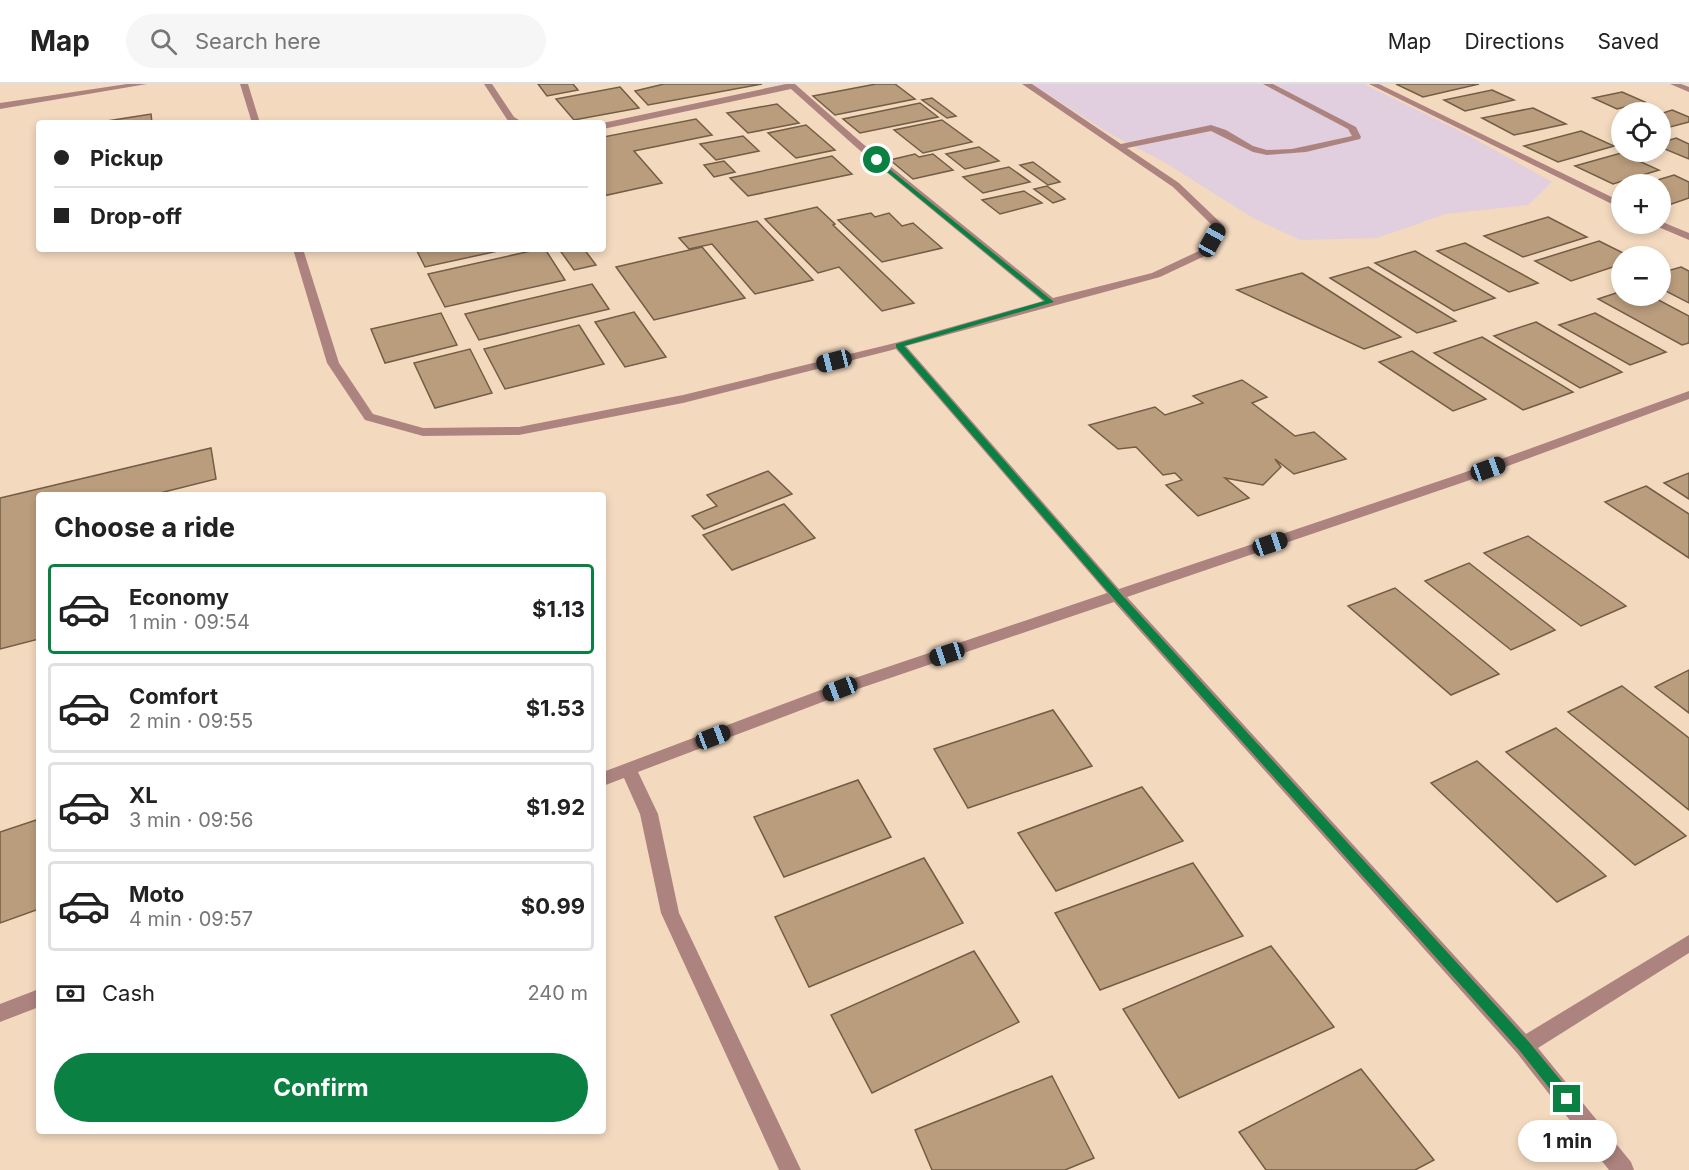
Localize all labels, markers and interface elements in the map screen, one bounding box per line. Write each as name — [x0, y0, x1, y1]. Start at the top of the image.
search box — [126, 14, 546, 68]
text: Map — [30, 24, 90, 58]
icon: search — [147, 25, 180, 58]
text: Search here — [195, 28, 321, 54]
text: Map — [1388, 29, 1431, 54]
text: Directions — [1464, 29, 1565, 54]
text: Saved — [1598, 29, 1659, 54]
map controls — [1611, 102, 1671, 306]
button: locate — [1611, 102, 1671, 162]
text: Pickup — [90, 145, 164, 171]
route start — [863, 146, 890, 173]
button: + — [1611, 174, 1671, 234]
text: Drop-off — [90, 203, 182, 229]
car — [1195, 220, 1229, 260]
button: − — [1611, 246, 1671, 306]
car — [814, 348, 854, 374]
car — [1468, 454, 1508, 484]
text: Choose a ride — [54, 511, 235, 544]
car — [1250, 530, 1290, 558]
icon: car — [57, 582, 111, 636]
text: Economy — [129, 584, 229, 610]
text: $1.13 — [532, 596, 585, 622]
text: 1 min · 09:54 — [129, 610, 250, 634]
car — [927, 640, 967, 668]
car — [820, 674, 860, 704]
icon: car — [57, 681, 111, 735]
text: Comfort — [129, 683, 218, 709]
text: $1.53 — [526, 695, 585, 721]
text: 2 min · 09:55 — [129, 709, 253, 733]
car — [693, 722, 733, 752]
icon: car — [57, 780, 111, 834]
text: XL — [129, 782, 158, 808]
text: $1.92 — [526, 794, 585, 820]
text: 3 min · 09:56 — [129, 808, 254, 832]
icon: car — [57, 879, 111, 933]
text: Moto — [129, 881, 184, 907]
text: $0.99 — [521, 893, 585, 919]
text: 4 min · 09:57 — [129, 907, 253, 931]
icon: cash — [54, 977, 87, 1010]
text: Cash — [102, 980, 155, 1006]
text: 240 m — [527, 981, 588, 1005]
button: Confirm — [54, 1053, 588, 1122]
route end — [1553, 1085, 1580, 1112]
callout: 1 min — [1518, 1120, 1616, 1162]
text: 1 min — [1543, 1129, 1592, 1153]

